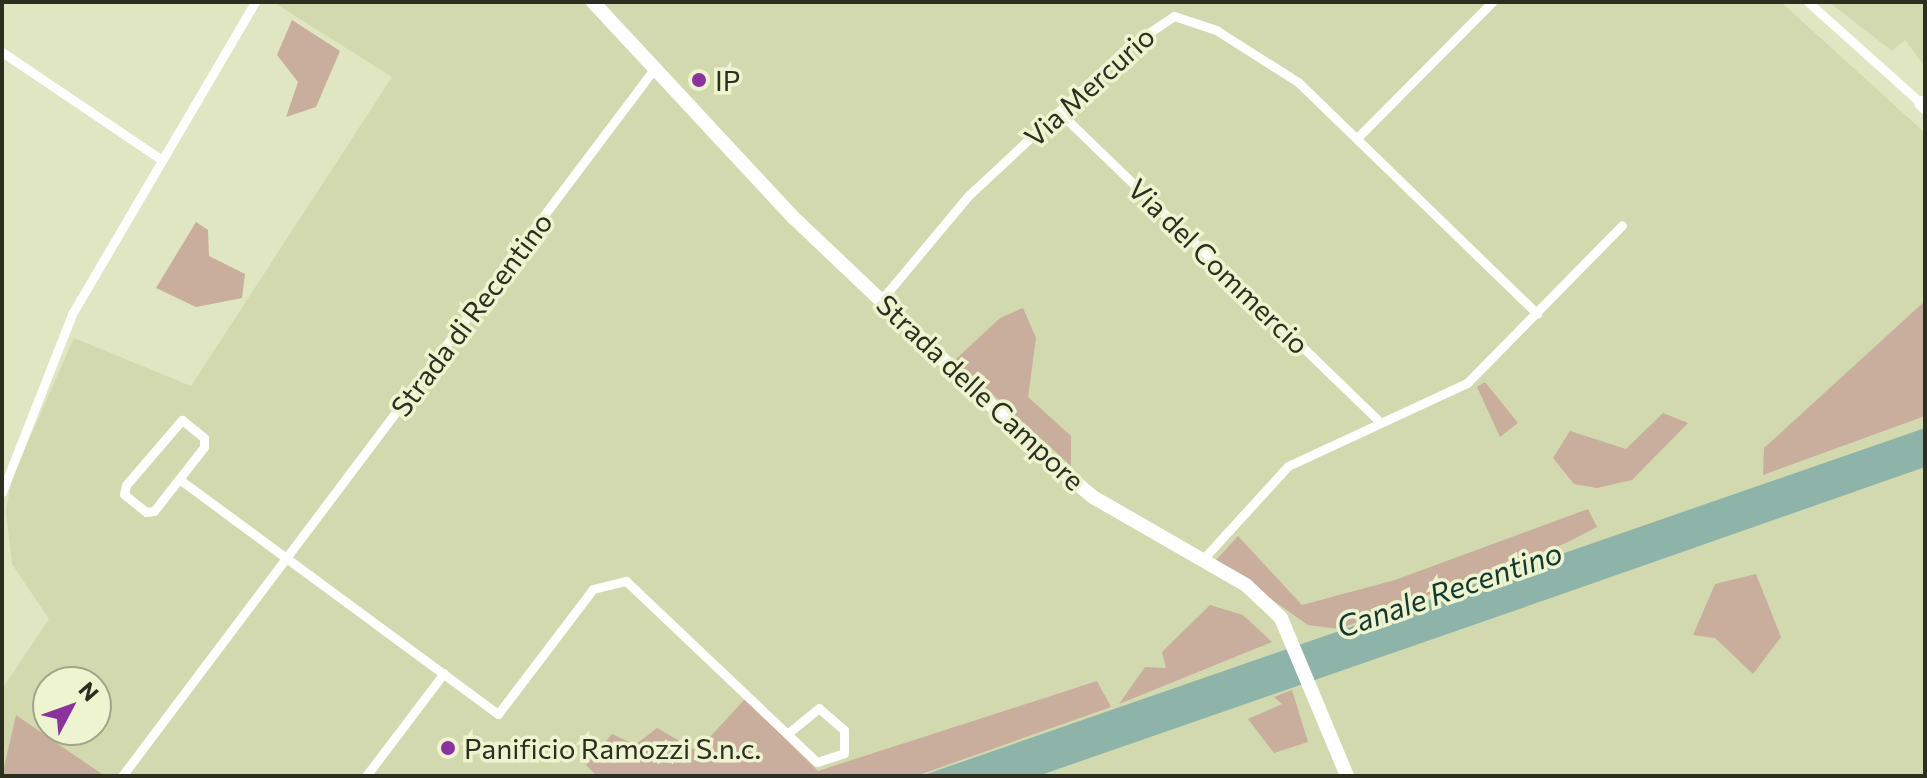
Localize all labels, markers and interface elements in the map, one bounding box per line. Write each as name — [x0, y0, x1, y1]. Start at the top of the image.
street label: Via Mercurio — [1017, 19, 1161, 153]
place label: IP — [715, 63, 740, 97]
marker: IP — [690, 71, 708, 89]
street label: Via del Commercio — [1122, 171, 1316, 361]
street label: Strada di Recentino — [383, 205, 559, 423]
street label: Strada delle Campore — [870, 287, 1092, 497]
water label: Canale Recentino — [1331, 534, 1567, 644]
north arrow — [32, 666, 112, 746]
text: N — [73, 676, 105, 706]
place label: Panificio Ramozzi S.n.c. — [464, 731, 761, 765]
marker: Panificio Ramozzi S.n.c. — [439, 739, 457, 757]

